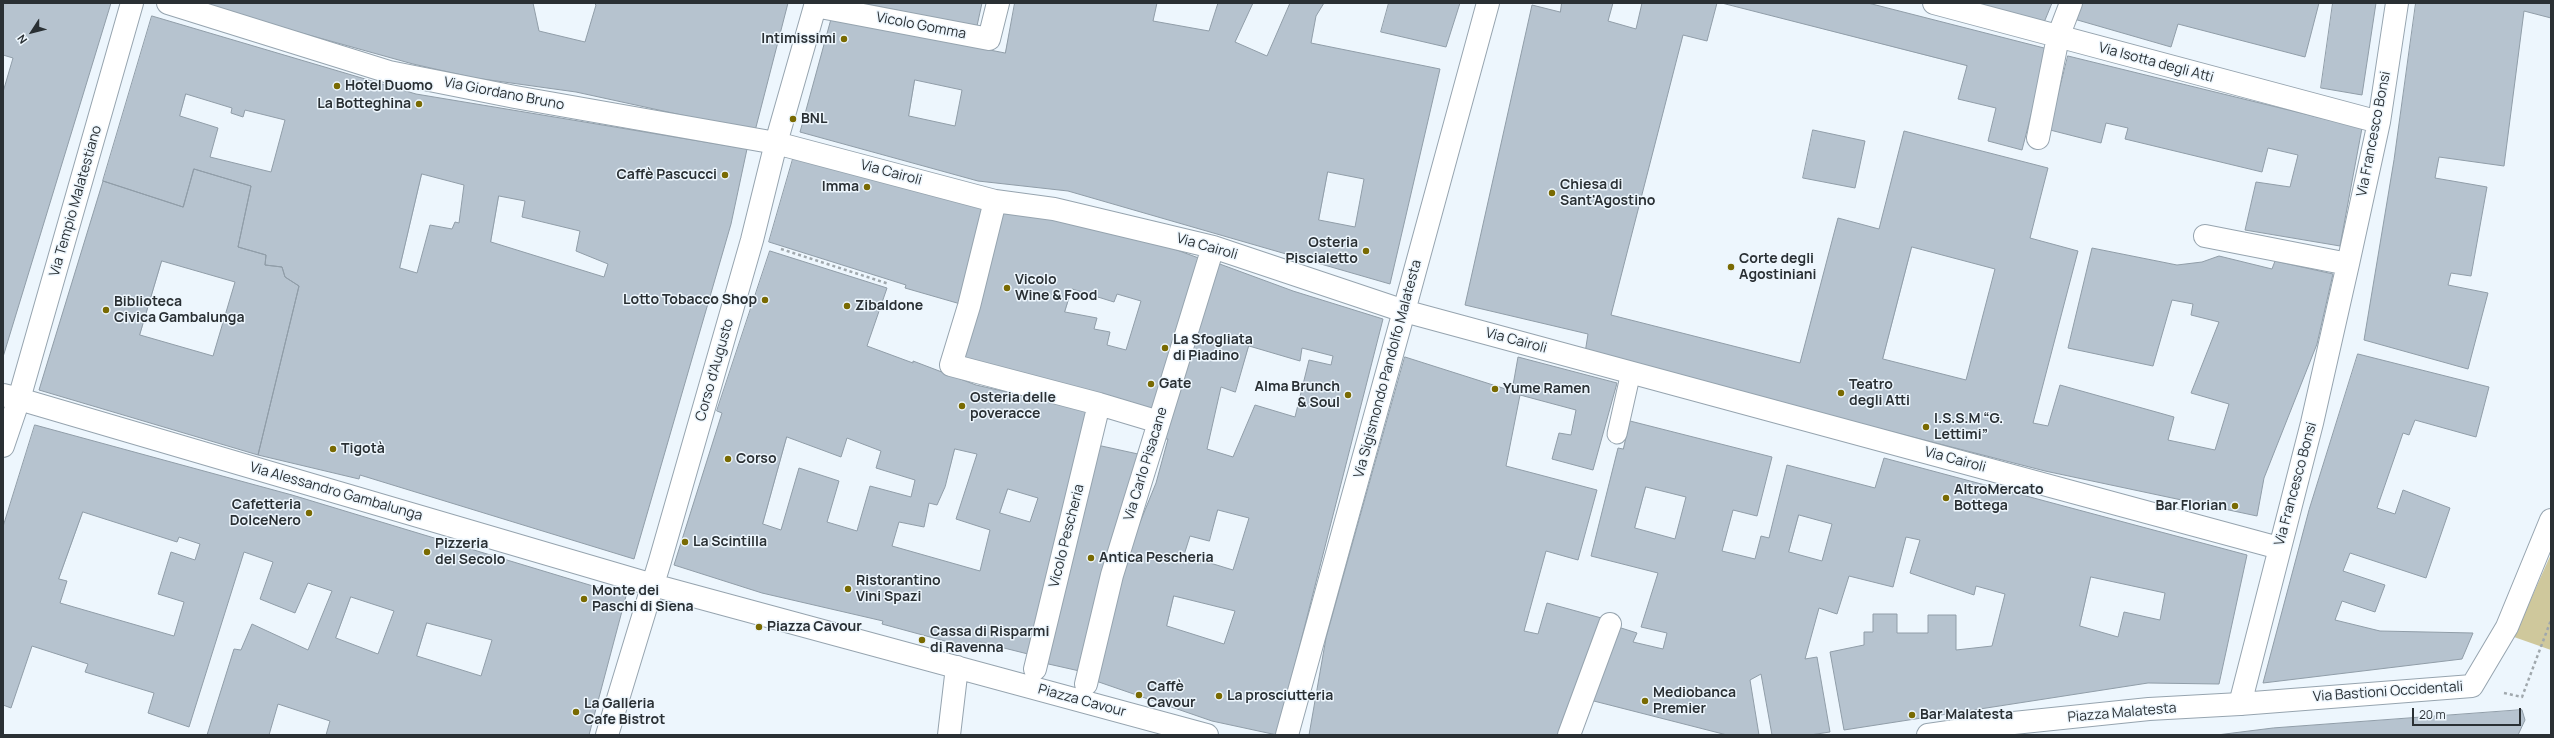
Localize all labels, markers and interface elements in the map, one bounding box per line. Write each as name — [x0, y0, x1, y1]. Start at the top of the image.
street label: Vicolo Gomma — [875, 9, 967, 43]
north arrow — [12, 12, 52, 52]
place label: Intimissimi — [761, 31, 836, 47]
text: N — [13, 32, 30, 47]
marker: Intimissimi — [839, 34, 849, 44]
street label: Via Isotta degli Atti — [2097, 40, 2215, 86]
street label: Via Francesco Bonsi — [2354, 70, 2394, 198]
street label: Via Giordano Bruno — [442, 74, 566, 114]
place label: Hotel Duomo — [345, 78, 433, 94]
marker: Hotel Duomo — [332, 81, 342, 91]
place label: La Botteghina — [317, 96, 411, 112]
marker: La Botteghina — [414, 99, 424, 109]
place label: BNL — [801, 111, 827, 127]
marker: BNL — [788, 114, 798, 124]
street label: Via Tempio Malatestiano — [46, 124, 106, 278]
street label: Via Cairoli — [858, 157, 924, 189]
place label: Caffè Pascucci — [617, 167, 717, 183]
marker: Caffè Pascucci — [720, 170, 730, 180]
place label: Chiesa di Sant'Agostino — [1560, 177, 1655, 210]
place label: Imma — [822, 179, 859, 195]
marker: Imma — [862, 182, 872, 192]
marker: Chiesa di Sant'Agostino — [1547, 188, 1557, 198]
street label: Via Cairoli — [1174, 230, 1240, 264]
place label: Osteria Piscialetto — [1285, 235, 1358, 268]
marker: Osteria Piscialetto — [1361, 246, 1371, 256]
place label: Corte degli Agostiniani — [1739, 251, 1816, 284]
street label: Via Sigismondo Pandolfo Malatesta — [1351, 258, 1425, 480]
marker: Corte degli Agostiniani — [1726, 262, 1736, 272]
place label: Vicolo Wine & Food — [1015, 272, 1097, 304]
marker: Vicolo Wine & Food — [1002, 283, 1012, 293]
place label: Lotto Tobacco Shop — [623, 292, 757, 308]
place label: Biblioteca Civica Gambalunga — [114, 294, 244, 326]
marker: Lotto Tobacco Shop — [760, 295, 770, 305]
place label: Zibaldone — [855, 298, 923, 314]
marker: Zibaldone — [842, 301, 852, 311]
marker: Biblioteca Civica Gambalunga — [101, 305, 111, 315]
street label: Corso d'Augusto — [692, 317, 738, 423]
street label: Via Cairoli — [1483, 325, 1549, 357]
place label: La Sfogliata di Piadino — [1173, 332, 1253, 364]
marker: La Sfogliata di Piadino — [1160, 343, 1170, 353]
place label: Gate — [1159, 376, 1191, 392]
place label: Teatro degli Atti — [1849, 377, 1910, 410]
marker: Gate — [1146, 379, 1156, 389]
place label: Alma Brunch & Soul — [1255, 379, 1340, 412]
place label: Yume Ramen — [1503, 381, 1590, 397]
marker: Yume Ramen — [1490, 384, 1500, 394]
marker: Teatro degli Atti — [1836, 388, 1846, 398]
place label: Osteria delle poveracce — [970, 390, 1056, 422]
marker: Alma Brunch & Soul — [1343, 390, 1353, 400]
marker: Osteria delle poveracce — [957, 401, 967, 411]
street label: Via Carlo Pisacane — [1121, 405, 1171, 523]
place label: I.S.S.M “G. Lettimi” — [1934, 411, 2003, 444]
street label: Via Francesco Bonsi — [2271, 420, 2321, 548]
marker: I.S.S.M “G. Lettimi” — [1921, 422, 1931, 432]
place label: Tigotà — [341, 441, 385, 457]
marker: Tigotà — [328, 444, 338, 454]
street label: Via Cairoli — [1922, 444, 1988, 476]
place label: Corso — [736, 451, 777, 467]
marker: Corso — [723, 454, 733, 464]
street label: Via Alessandro Gambalunga — [248, 459, 424, 525]
place label: AltroMercato Bottega — [1954, 482, 2044, 514]
street label: Vicolo Pescheria — [1046, 483, 1088, 589]
marker: AltroMercato Bottega — [1941, 493, 1951, 503]
place label: Cafetteria DolceNero — [230, 497, 301, 530]
place label: Bar Florian — [2155, 498, 2227, 514]
marker: Bar Florian — [2230, 501, 2240, 511]
marker: Cafetteria DolceNero — [304, 508, 314, 518]
place label: La Scintilla — [693, 534, 767, 550]
place label: Pizzeria del Secolo — [435, 536, 506, 568]
marker: La Scintilla — [680, 537, 690, 547]
marker: Pizzeria del Secolo — [422, 547, 432, 557]
place label: Antica Pescheria — [1099, 550, 1214, 566]
marker: Antica Pescheria — [1086, 553, 1096, 563]
place label: Ristorantino Vini Spazi — [856, 573, 941, 606]
place label: Monte dei Paschi di Siena — [592, 583, 693, 616]
marker: Ristorantino Vini Spazi — [843, 584, 853, 594]
marker: Monte dei Paschi di Siena — [579, 594, 589, 604]
place label: Piazza Cavour — [767, 619, 862, 635]
marker: Piazza Cavour — [754, 622, 764, 632]
place label: Cassa di Risparmi di Ravenna — [930, 624, 1049, 656]
marker: Cassa di Risparmi di Ravenna — [917, 635, 927, 645]
street label: Via Bastioni Occidentali — [2312, 678, 2464, 706]
place label: Caffè Cavour — [1147, 679, 1196, 712]
street label: Piazza Cavour — [1036, 681, 1128, 721]
place label: Mediobanca Premier — [1653, 685, 1736, 718]
place label: La prosciutteria — [1227, 688, 1333, 704]
marker: Caffè Cavour — [1134, 690, 1144, 700]
marker: La prosciutteria — [1214, 691, 1224, 701]
place label: La Galleria Cafe Bistrot — [584, 696, 665, 728]
marker: Mediobanca Premier — [1640, 696, 1650, 706]
street label: Piazza Malatesta — [2067, 700, 2177, 726]
scale bar — [2414, 700, 2523, 726]
text: 20 m — [2419, 706, 2446, 723]
marker: La Galleria Cafe Bistrot — [571, 707, 581, 717]
place label: Bar Malatesta — [1920, 707, 2013, 723]
marker: Bar Malatesta — [1907, 710, 1917, 720]

